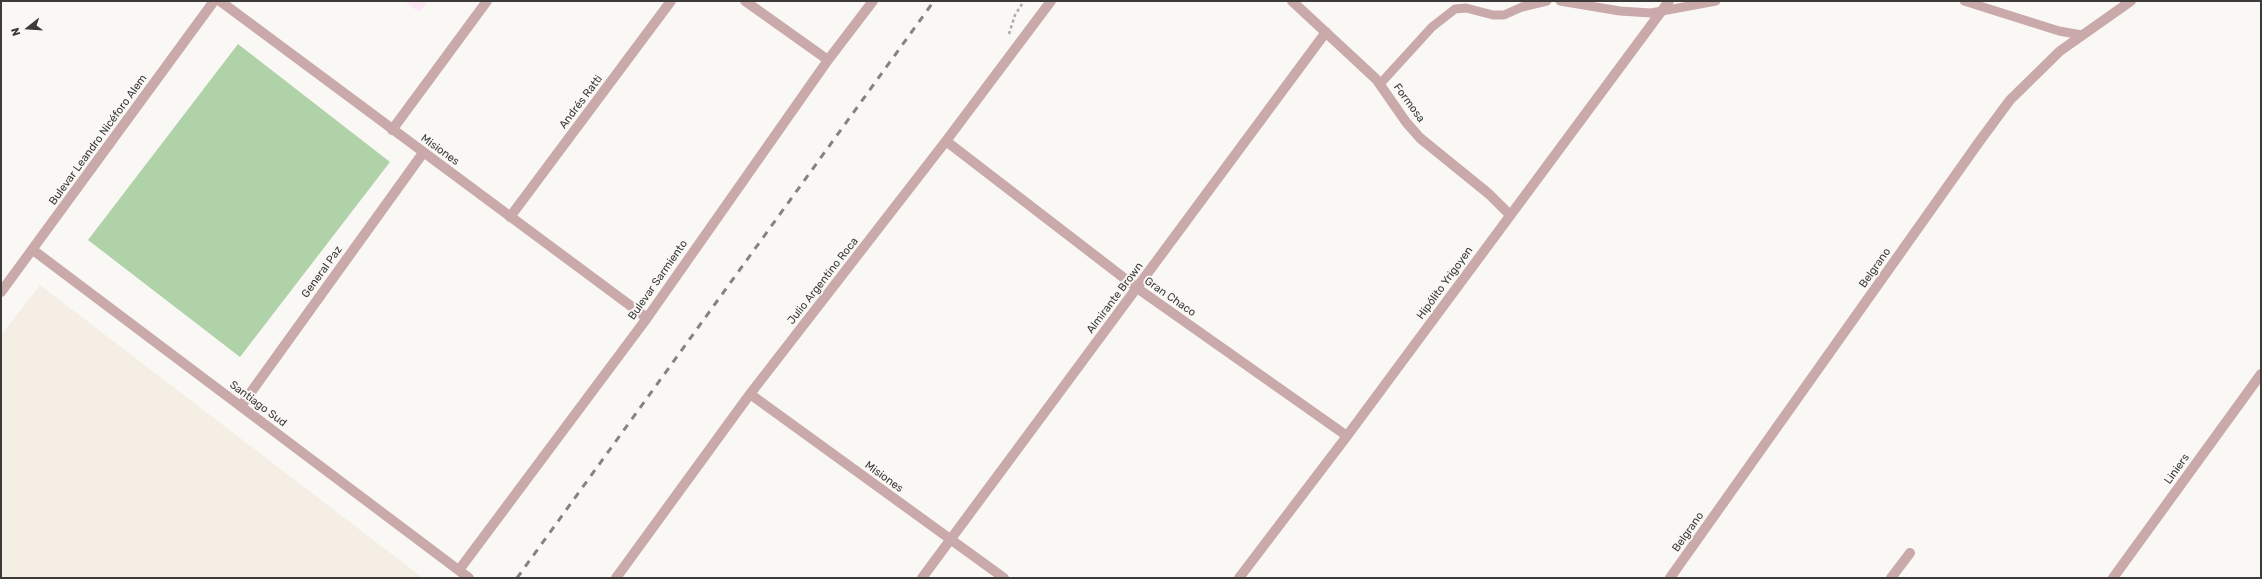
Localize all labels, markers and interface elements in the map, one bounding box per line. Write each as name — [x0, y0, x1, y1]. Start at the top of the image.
north arrow — [8, 8, 48, 48]
text: N — [9, 26, 23, 37]
street label: Bulevar Leandro Nicéforo Alem — [46, 72, 150, 208]
street label: Andrés Ratti — [557, 73, 605, 131]
street label: Formosa — [1391, 81, 1427, 125]
street label: Misiones — [418, 132, 462, 168]
street label: Julio Argentino Roca — [785, 235, 861, 327]
street label: Bulevar Sarmiento — [626, 238, 690, 322]
street label: General Paz — [299, 244, 345, 300]
street label: Hipólito Yrigoyen — [1414, 244, 1476, 322]
street label: Belgrano — [1856, 245, 1894, 291]
street label: Almirante Brown — [1084, 260, 1146, 336]
street label: Gran Chaco — [1142, 275, 1198, 319]
street label: Santiago Sud — [227, 378, 289, 430]
street label: Liniers — [2162, 451, 2192, 487]
street label: Misiones — [862, 459, 906, 495]
street label: Belgrano — [1669, 509, 1707, 555]

